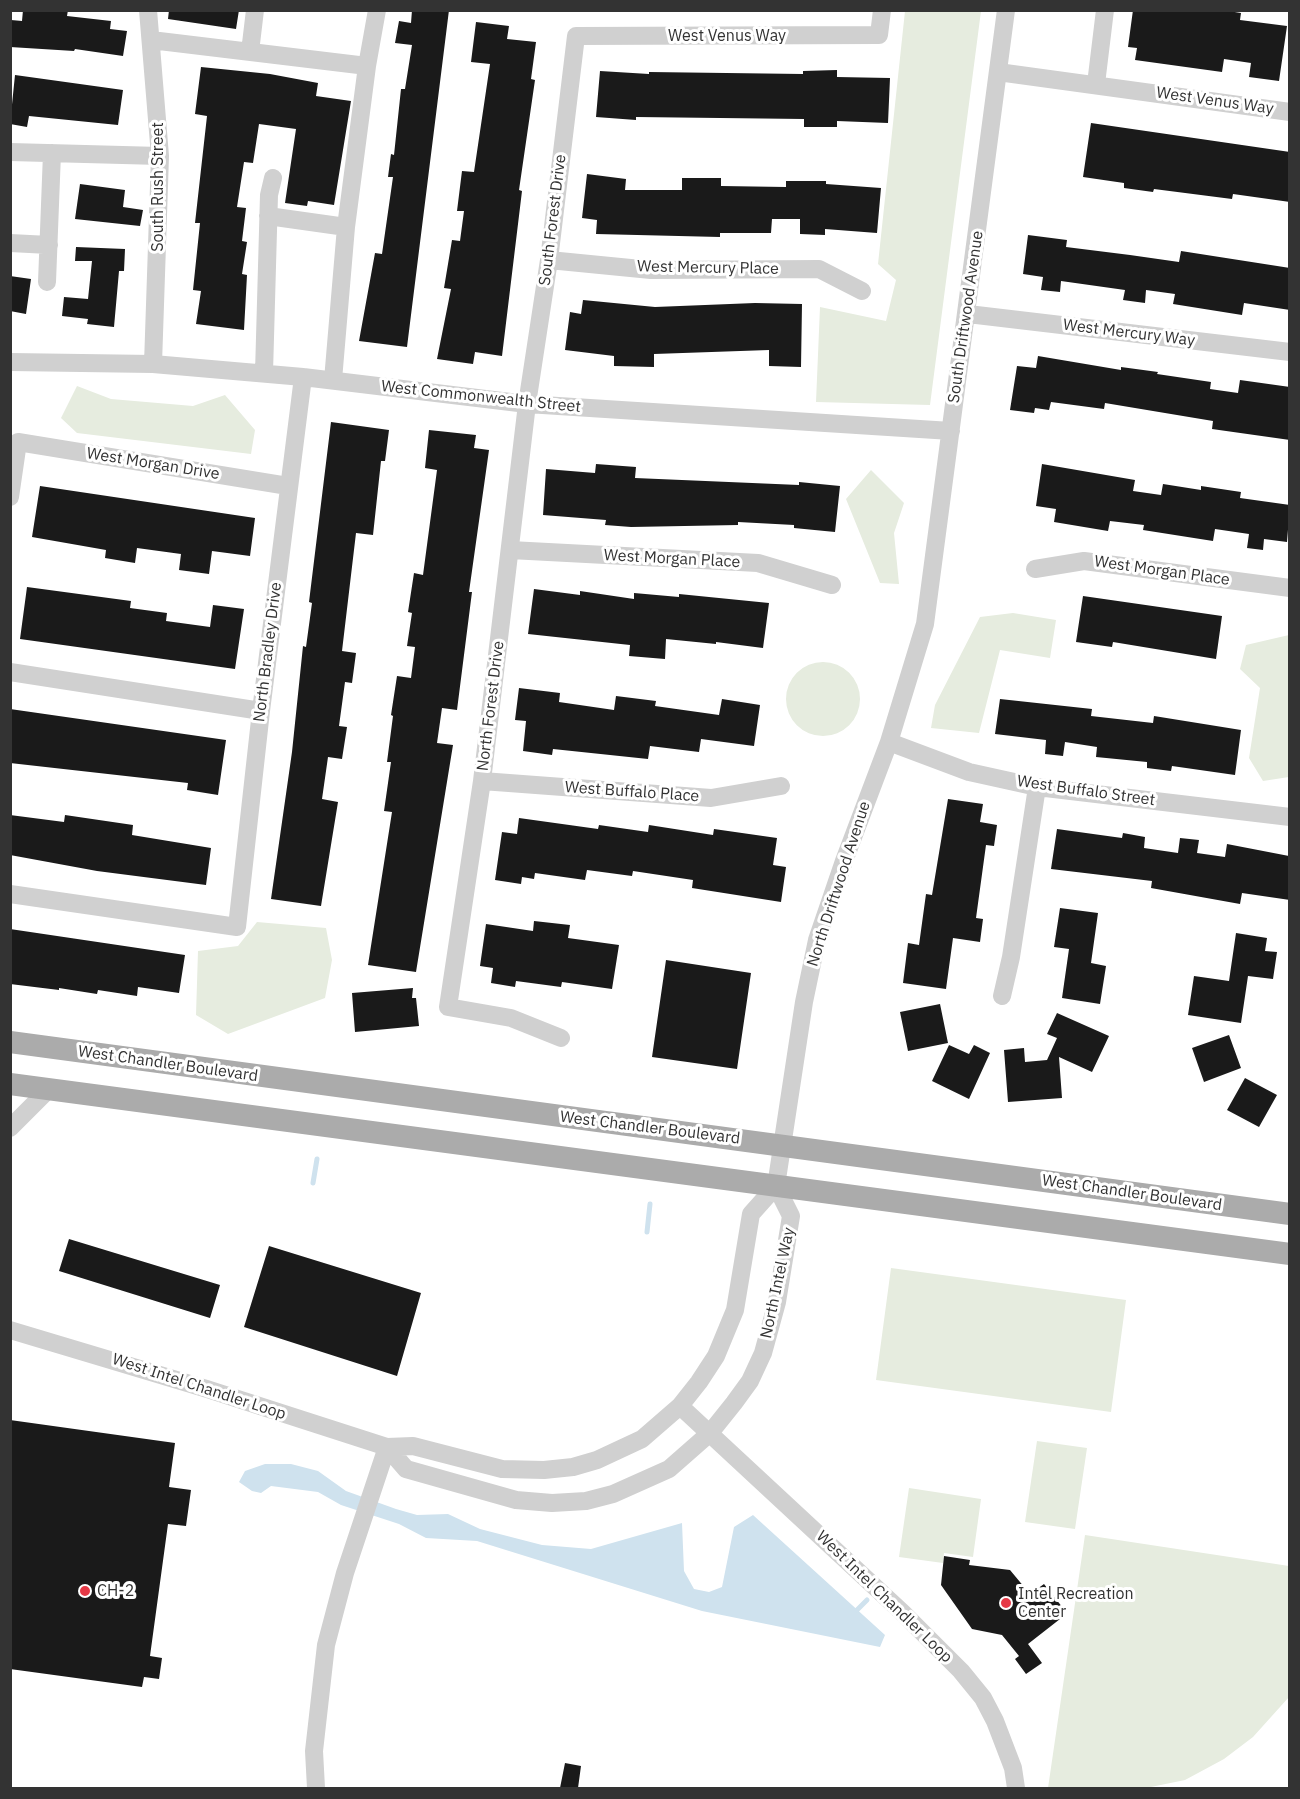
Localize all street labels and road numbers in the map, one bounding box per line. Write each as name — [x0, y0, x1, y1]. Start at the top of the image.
street label: West Venus Way — [668, 26, 786, 46]
street label: West Venus Way — [1155, 83, 1275, 119]
street label: South Rush Street — [148, 122, 168, 252]
street label: South Forest Drive — [535, 153, 571, 287]
street label: South Driftwood Avenue — [944, 230, 988, 404]
street label: West Mercury Place — [637, 257, 779, 279]
street label: West Mercury Way — [1062, 315, 1196, 351]
street label: West Commonwealth Street — [380, 377, 582, 417]
street label: West Morgan Drive — [85, 444, 221, 484]
street label: West Morgan Place — [603, 546, 741, 572]
street label: West Morgan Place — [1093, 552, 1231, 590]
street label: North Bradley Drive — [250, 581, 286, 723]
street label: North Forest Drive — [473, 640, 509, 772]
street label: West Buffalo Street — [1016, 772, 1156, 810]
street label: West Buffalo Place — [564, 778, 700, 806]
street label: North Driftwood Avenue — [803, 799, 875, 969]
street label: West Chandler Boulevard — [77, 1042, 259, 1086]
street label: West Chandler Boulevard — [559, 1107, 741, 1149]
street label: West Chandler Boulevard — [1041, 1171, 1223, 1215]
street label: North Intel Way — [757, 1226, 799, 1340]
street label: West Intel Chandler Loop — [110, 1350, 288, 1424]
street label: West Intel Chandler Loop — [812, 1527, 956, 1667]

